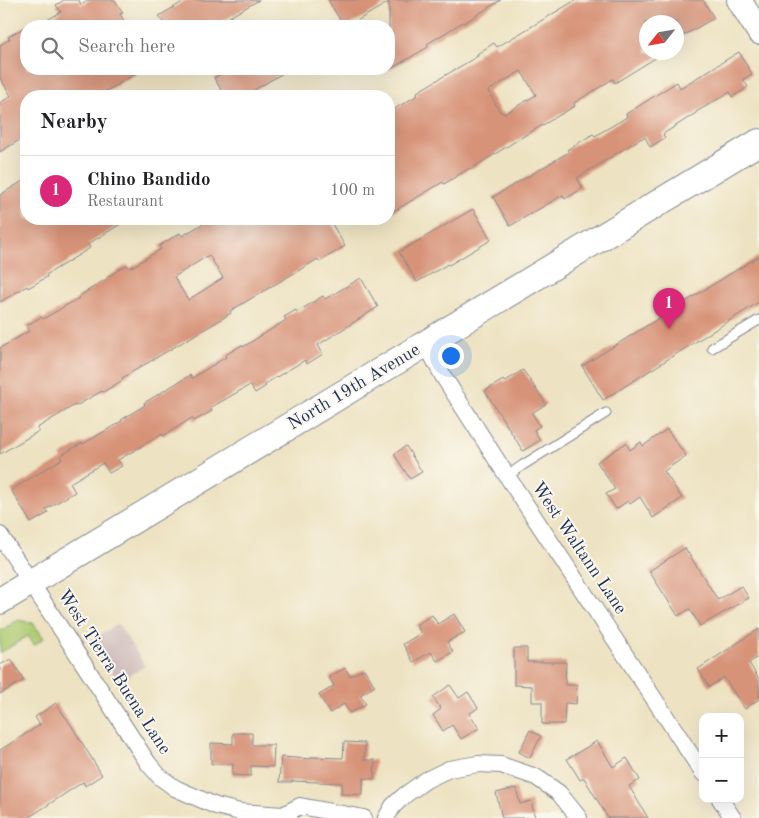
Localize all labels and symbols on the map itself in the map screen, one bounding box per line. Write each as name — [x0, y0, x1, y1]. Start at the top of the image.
north arrow — [639, 15, 684, 60]
pin: 1 — [653, 288, 685, 329]
street label: North 19th Avenue — [285, 341, 423, 433]
your location — [438, 343, 464, 369]
street label: West Waltann Lane — [528, 479, 630, 617]
street label: West Tierra Buena Lane — [54, 586, 174, 758]

